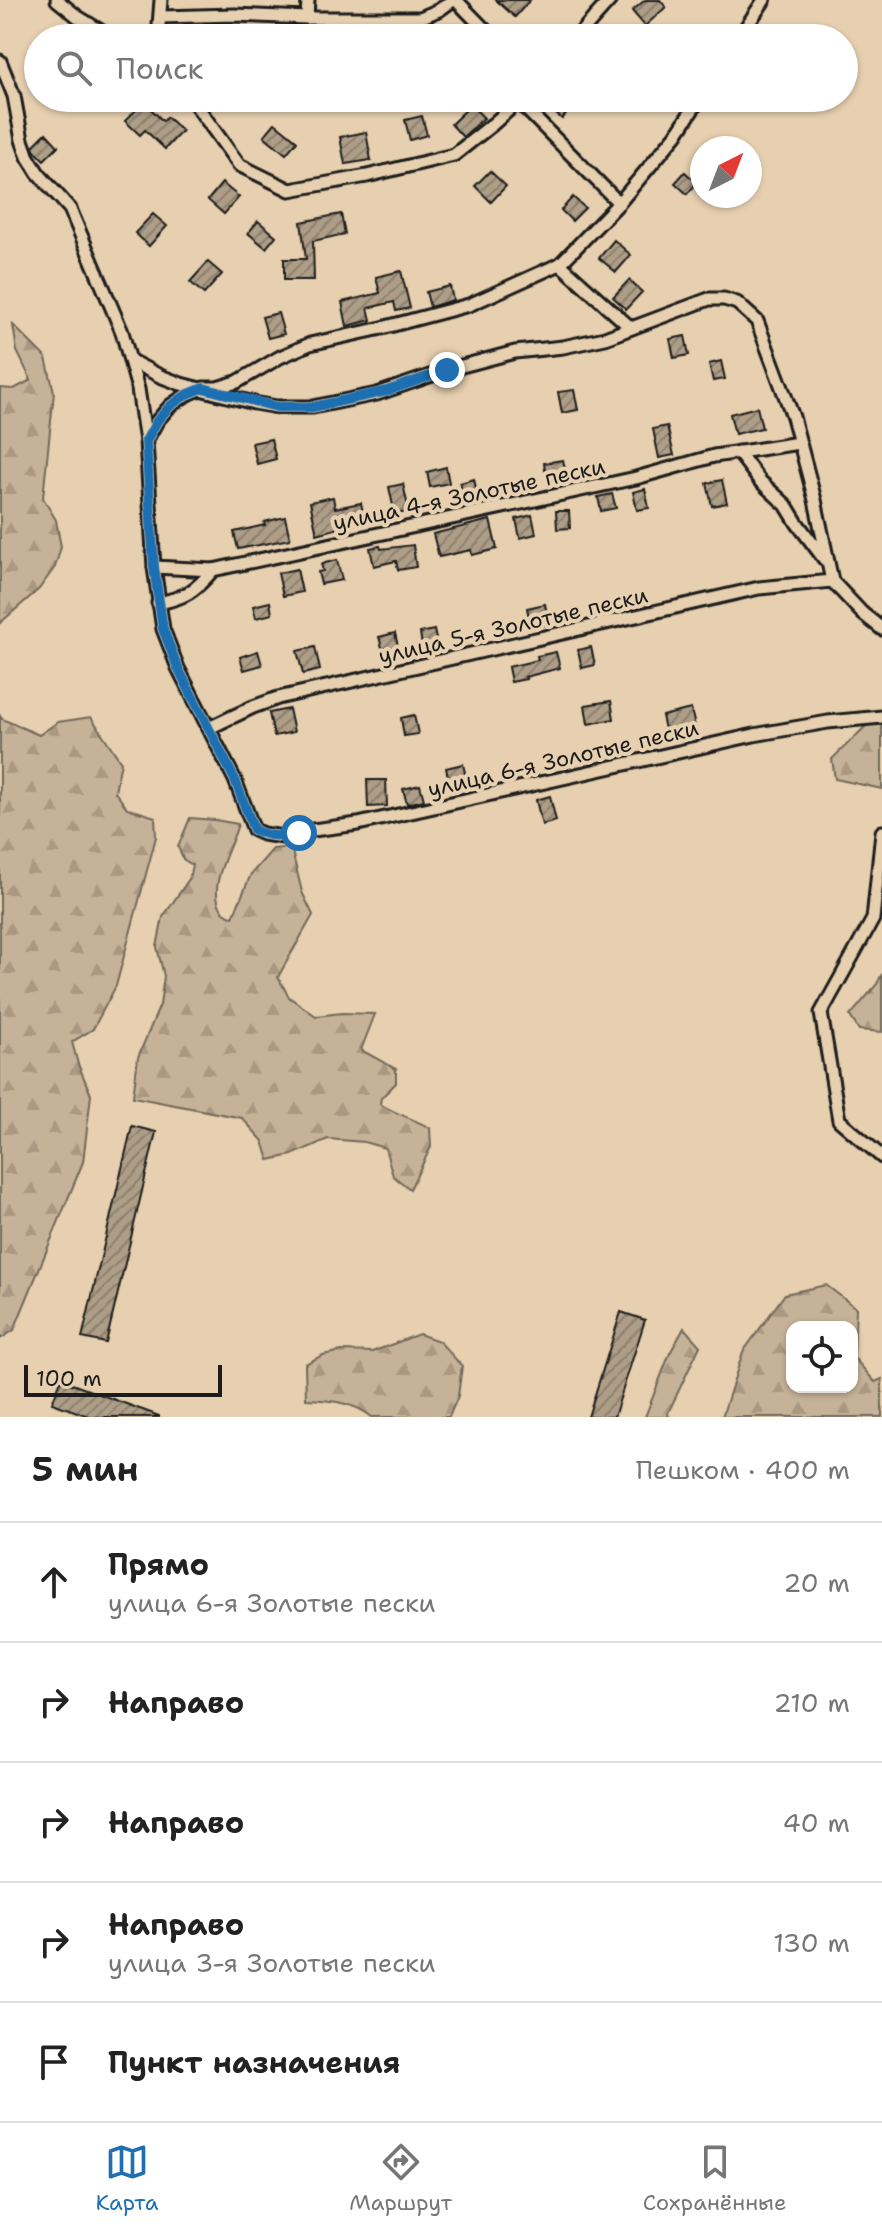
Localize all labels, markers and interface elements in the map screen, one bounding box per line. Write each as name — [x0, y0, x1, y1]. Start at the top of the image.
search box — [24, 24, 858, 112]
icon: search — [52, 46, 96, 90]
text: Поиск — [116, 48, 204, 89]
north arrow — [690, 136, 762, 208]
route end — [429, 352, 465, 388]
street label: улица 4-я Золотые пески — [330, 451, 608, 538]
street label: улица 5-я Золотые пески — [376, 580, 651, 671]
street label: улица 6-я Золотые пески — [425, 713, 701, 804]
route start — [281, 815, 317, 851]
map controls — [786, 1321, 858, 1393]
button: locate — [786, 1321, 858, 1393]
scale bar — [24, 1361, 222, 1397]
text: 100 m — [36, 1364, 102, 1393]
text: 5 мин — [32, 1446, 139, 1492]
text: Пешком · 400 m — [636, 1452, 850, 1487]
text: Прямо — [108, 1544, 209, 1585]
icon: ahead — [32, 1560, 76, 1604]
text: 20 m — [783, 1565, 850, 1600]
text: улица 6-я Золотые пески — [108, 1585, 436, 1620]
icon: right — [32, 1680, 76, 1724]
text: Направо — [108, 1682, 244, 1723]
text: 210 m — [773, 1685, 850, 1720]
icon: right — [32, 1800, 76, 1844]
text: Направо — [108, 1802, 244, 1843]
text: 40 m — [783, 1805, 850, 1840]
text: Направо — [108, 1904, 244, 1945]
icon: right — [32, 1920, 76, 1964]
text: 130 m — [773, 1925, 850, 1960]
text: улица 3-я Золотые пески — [108, 1945, 435, 1980]
icon: arrive — [32, 2040, 76, 2084]
text: Пункт назначения — [108, 2042, 400, 2083]
tab: Карта — [95, 2140, 158, 2217]
tab: Маршрут — [349, 2140, 452, 2217]
tab: Сохранённые — [643, 2140, 787, 2217]

